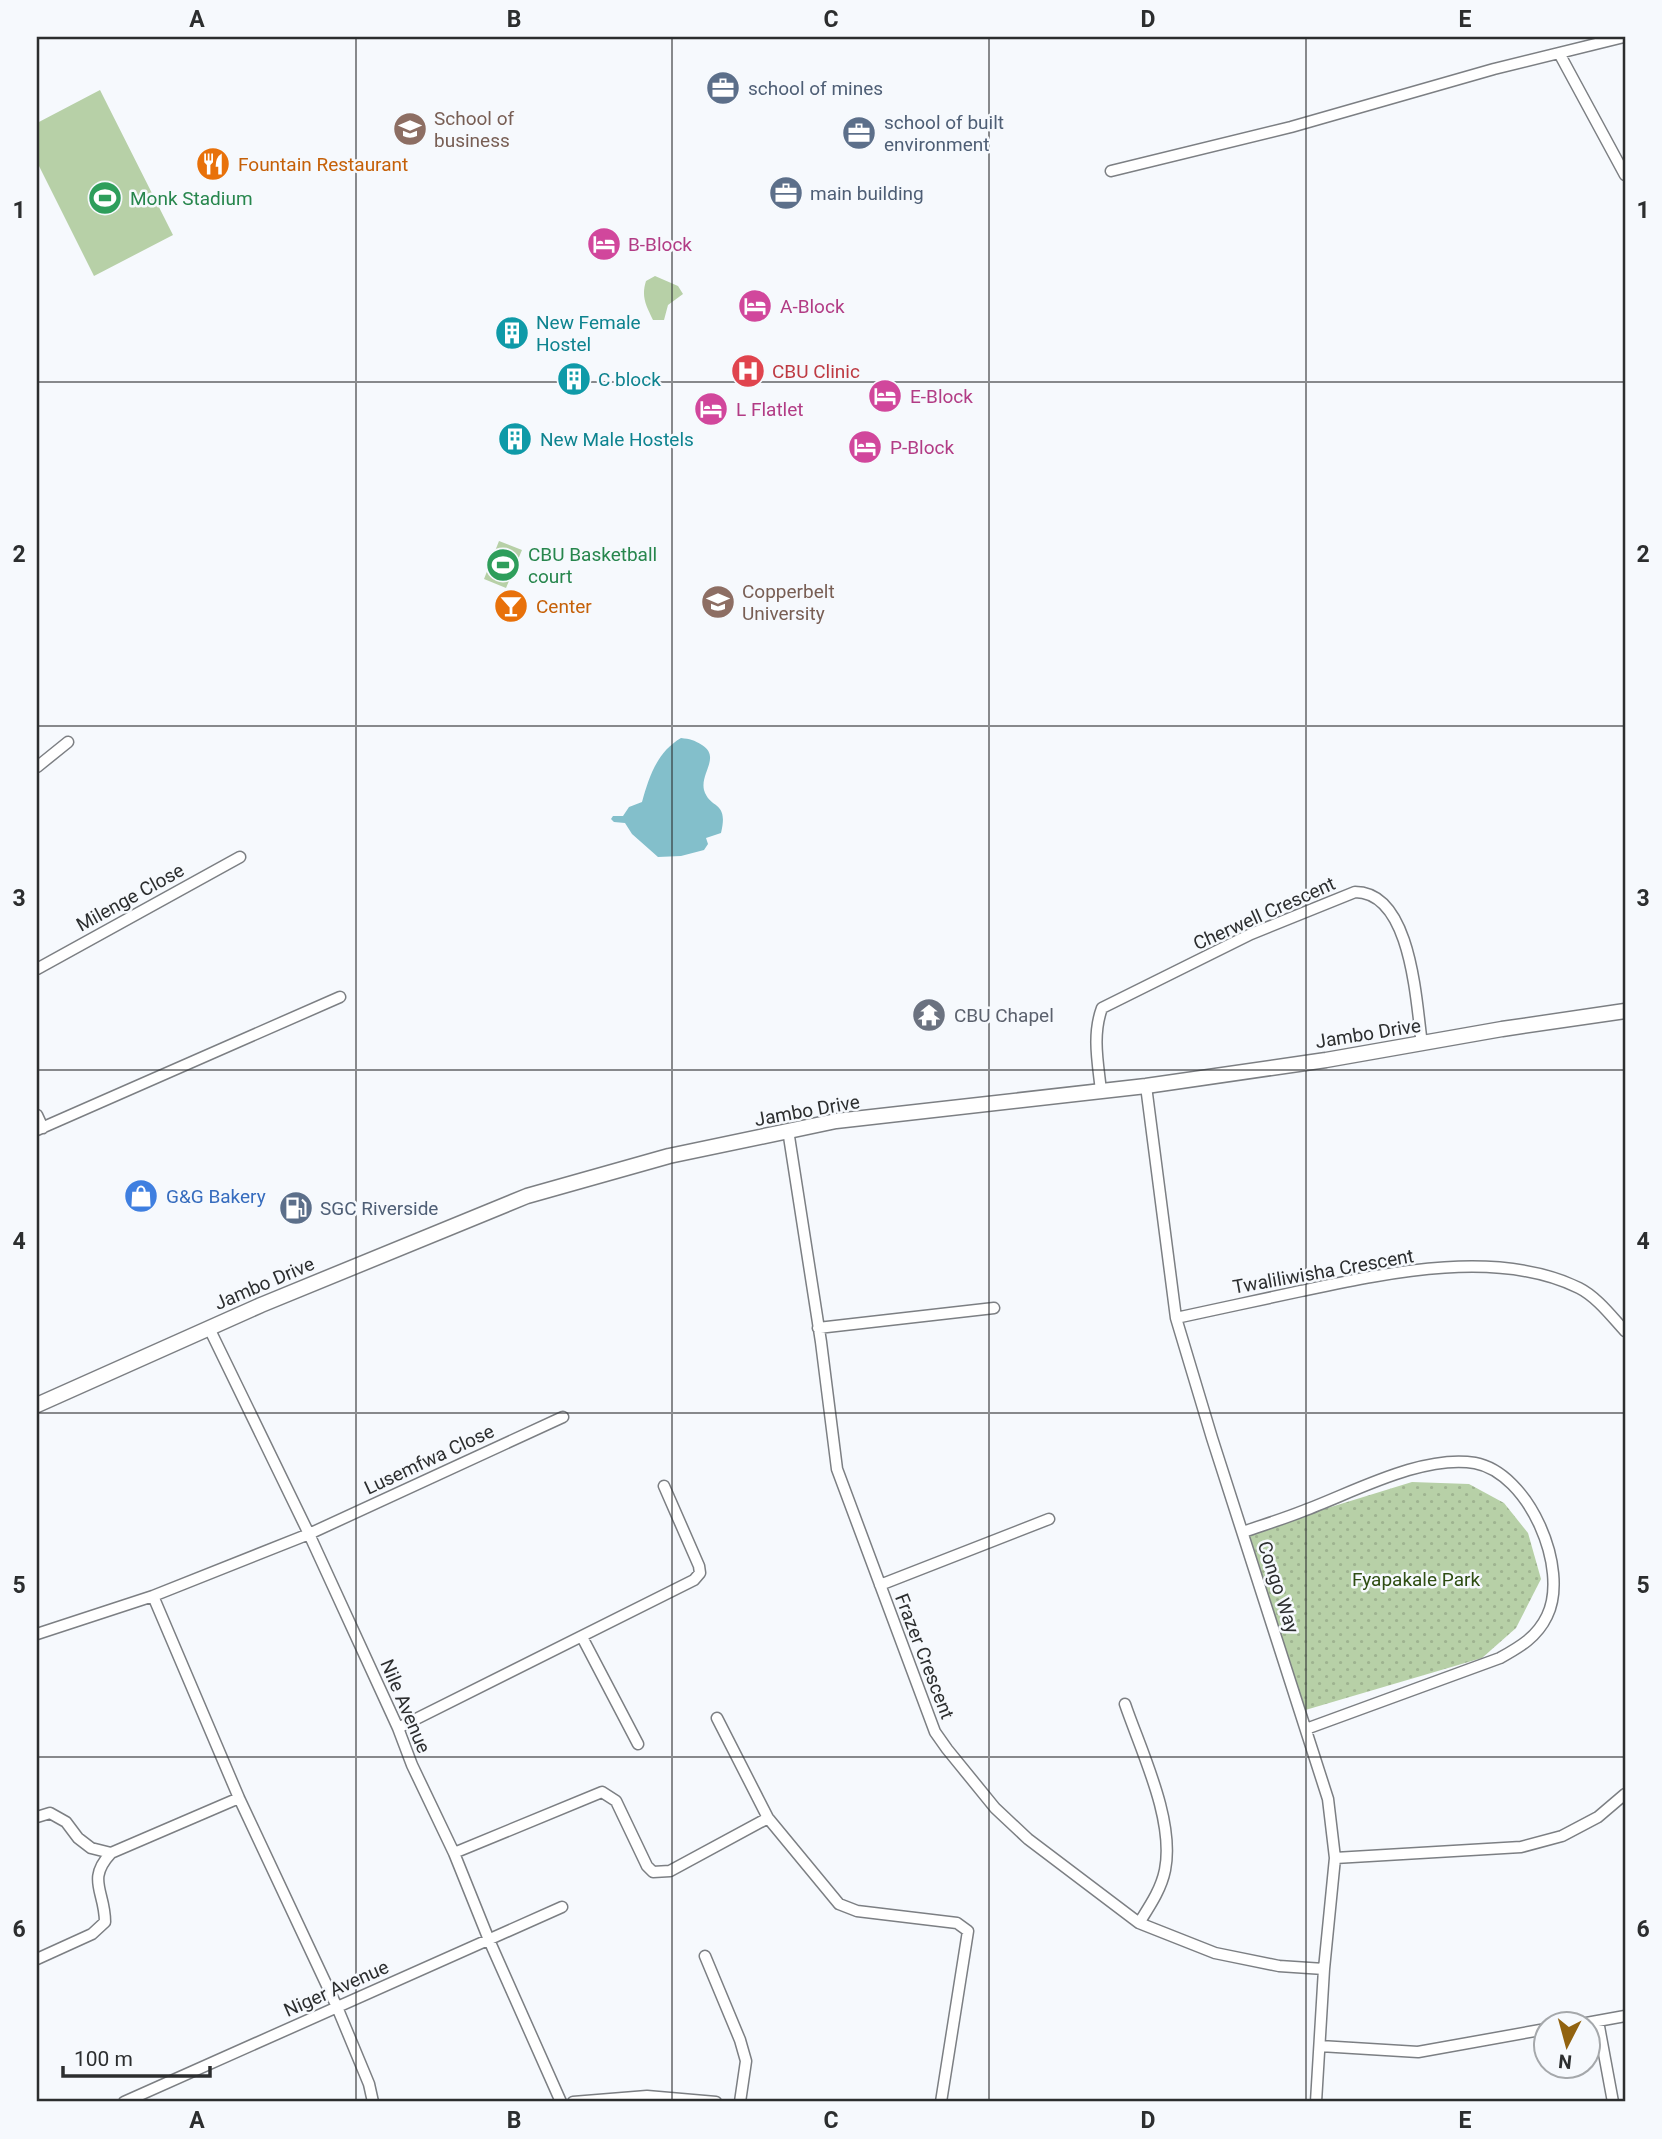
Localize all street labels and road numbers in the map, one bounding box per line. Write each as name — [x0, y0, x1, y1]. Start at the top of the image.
street label: Milenge Close — [72, 858, 188, 936]
street label: Cherwell Crescent — [1190, 872, 1339, 955]
street label: Jambo Drive — [1314, 1014, 1422, 1053]
street label: Jambo Drive — [753, 1090, 861, 1131]
street label: Twaliliwisha Crescent — [1231, 1244, 1415, 1299]
street label: Jambo Drive — [211, 1252, 318, 1315]
street label: Lusemfwa Close — [361, 1419, 498, 1500]
street label: Congo Way — [1253, 1538, 1304, 1636]
street label: Frazer Crescent — [890, 1590, 959, 1722]
street label: Nile Avenue — [375, 1656, 436, 1757]
street label: Niger Avenue — [280, 1955, 392, 2022]

